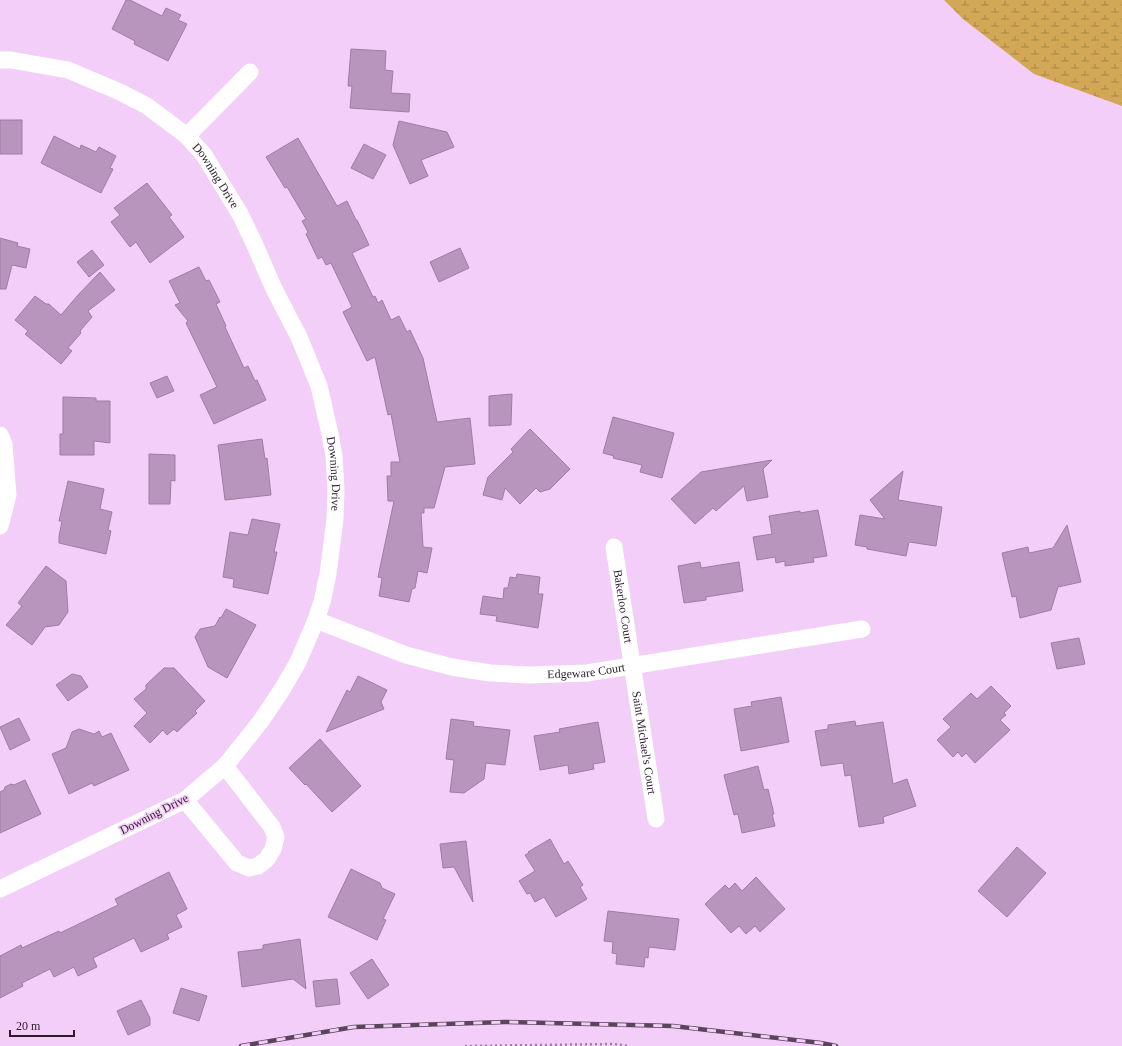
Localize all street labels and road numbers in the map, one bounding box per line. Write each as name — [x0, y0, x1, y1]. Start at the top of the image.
street label: Downing Drive — [190, 140, 242, 211]
street label: Downing Drive — [324, 435, 343, 511]
street label: Bakerloo Court — [611, 568, 636, 645]
street label: Edgeware Court — [547, 660, 627, 681]
street label: Saint Michael's Court — [629, 690, 659, 796]
street label: Downing Drive — [117, 791, 191, 837]

